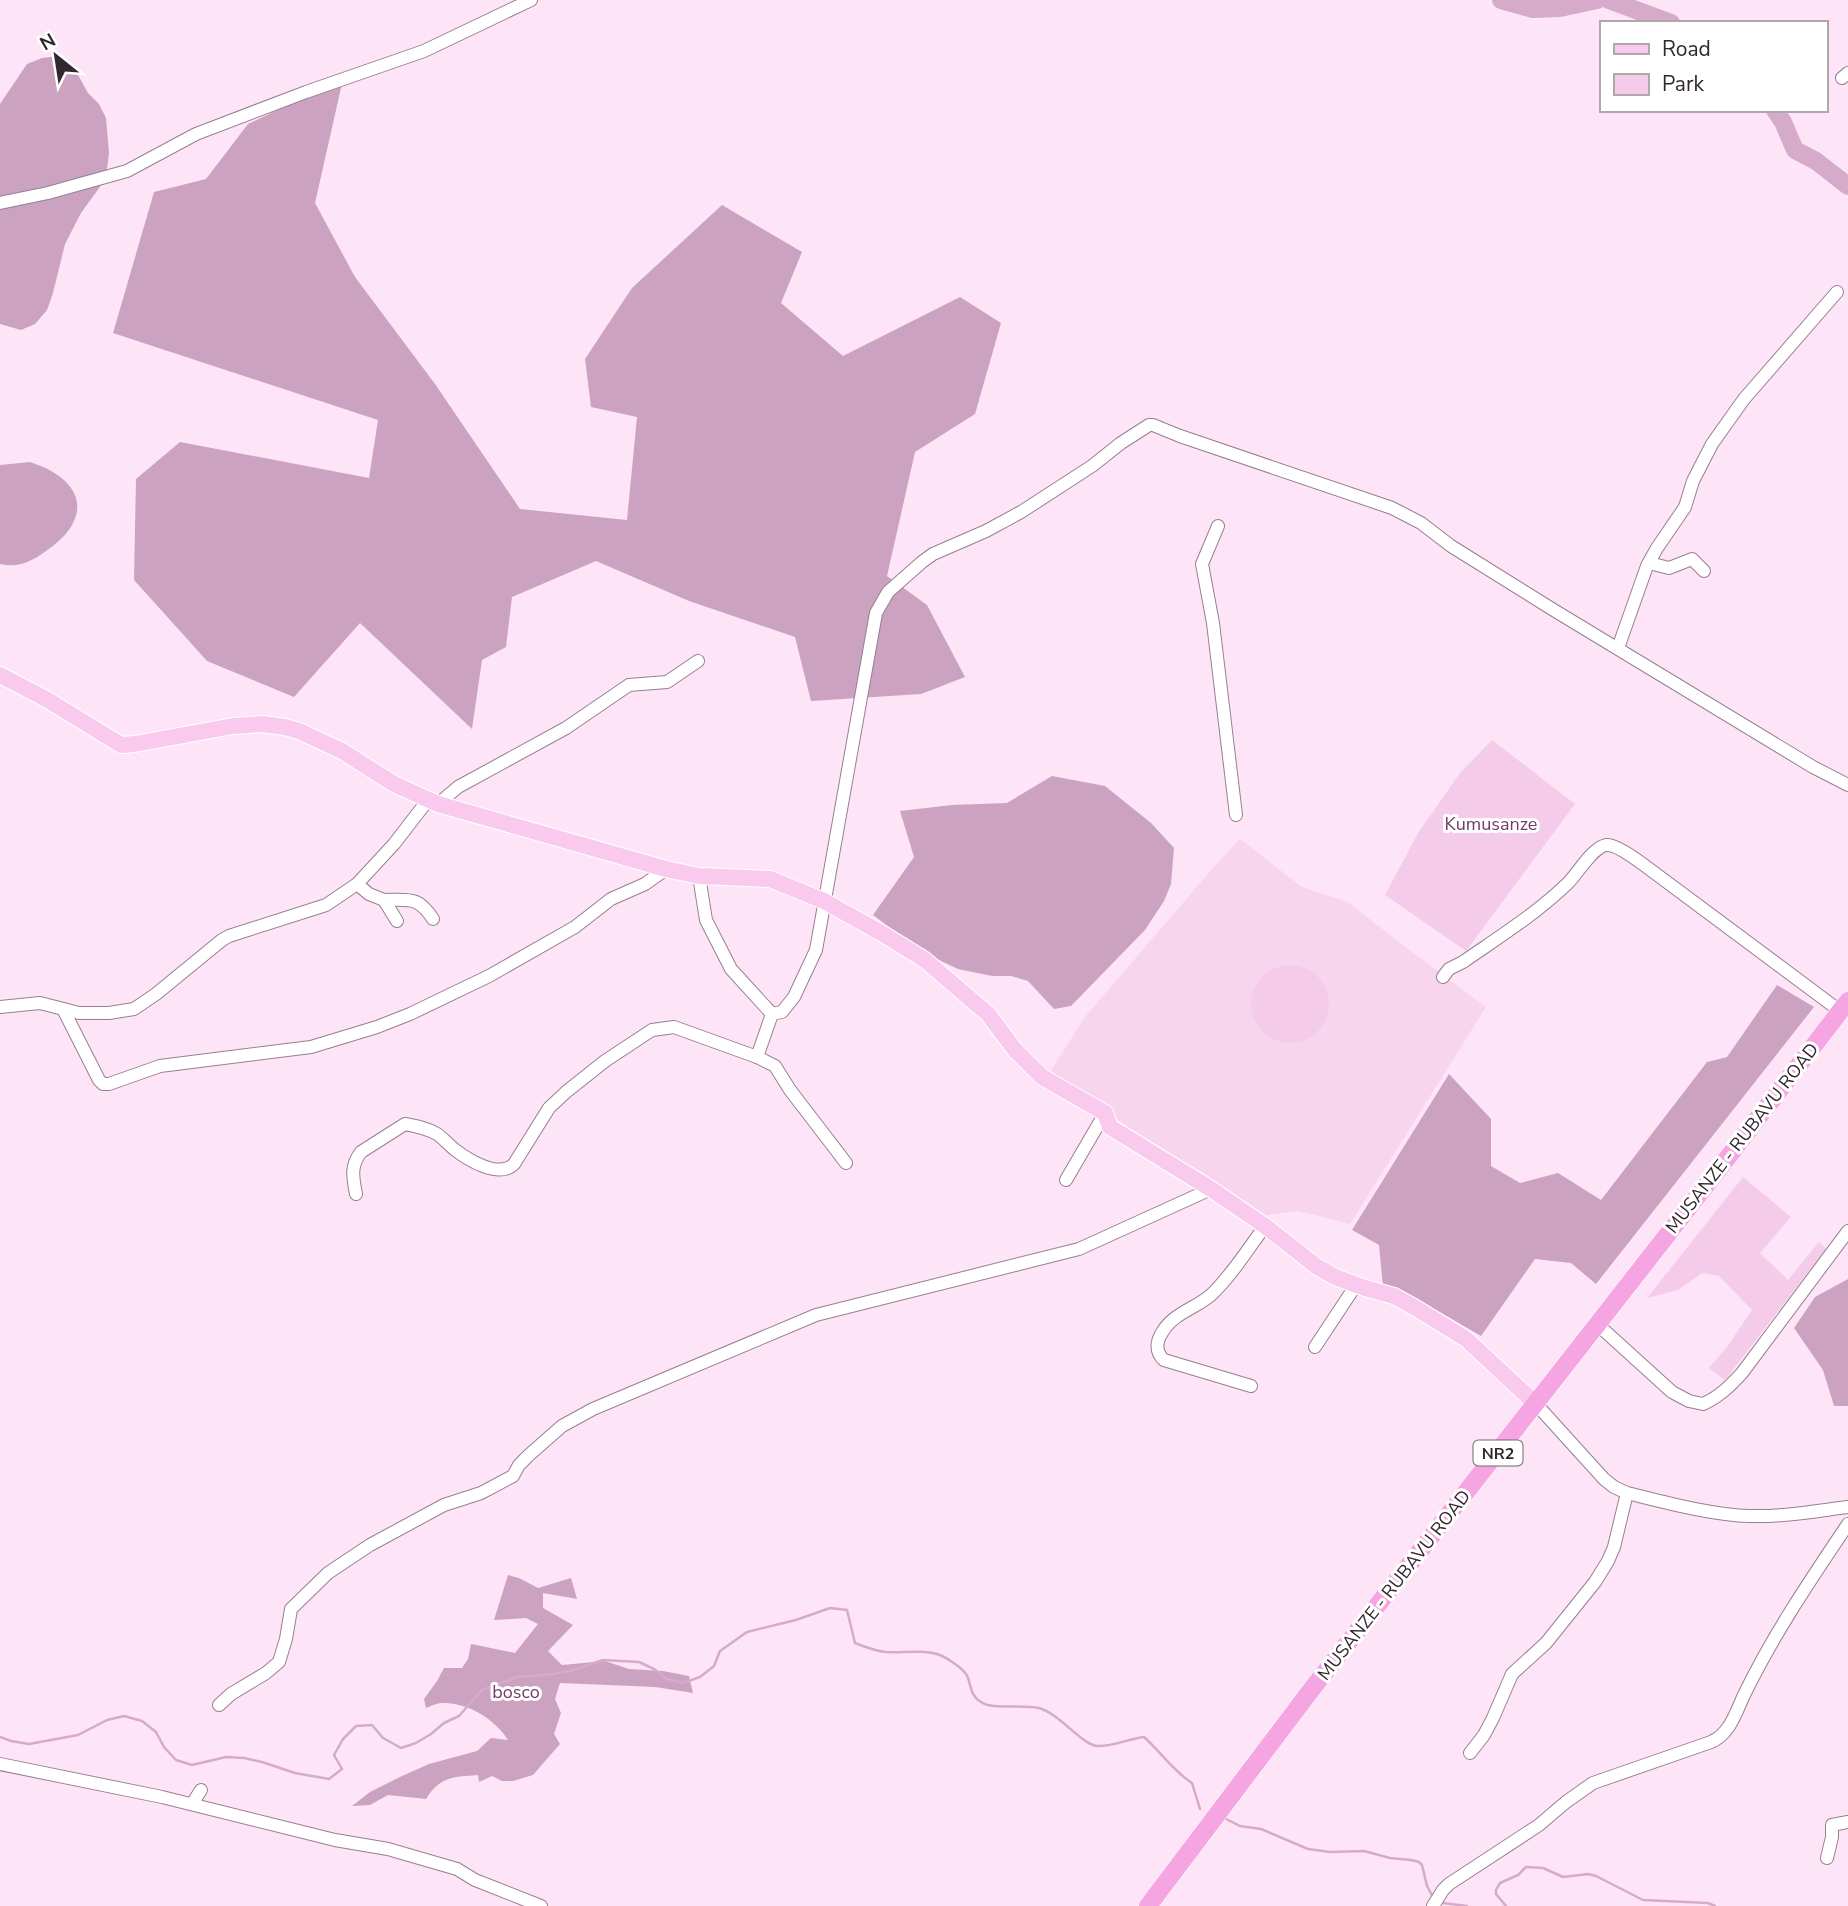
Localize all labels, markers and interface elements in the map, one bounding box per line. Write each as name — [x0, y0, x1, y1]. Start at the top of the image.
north arrow — [21, 21, 91, 91]
legend — [1600, 21, 1827, 112]
text: N — [35, 27, 61, 57]
text: Road — [1662, 35, 1711, 63]
text: Park — [1662, 70, 1704, 98]
park label: Kumusanze — [1445, 812, 1537, 836]
street label: MUSANZE - RUBAVU ROAD — [1660, 1038, 1824, 1238]
road number: NR2 — [1474, 1441, 1522, 1466]
street label: MUSANZE - RUBAVU ROAD — [1312, 1485, 1476, 1685]
park label: bosco — [492, 1680, 540, 1704]

